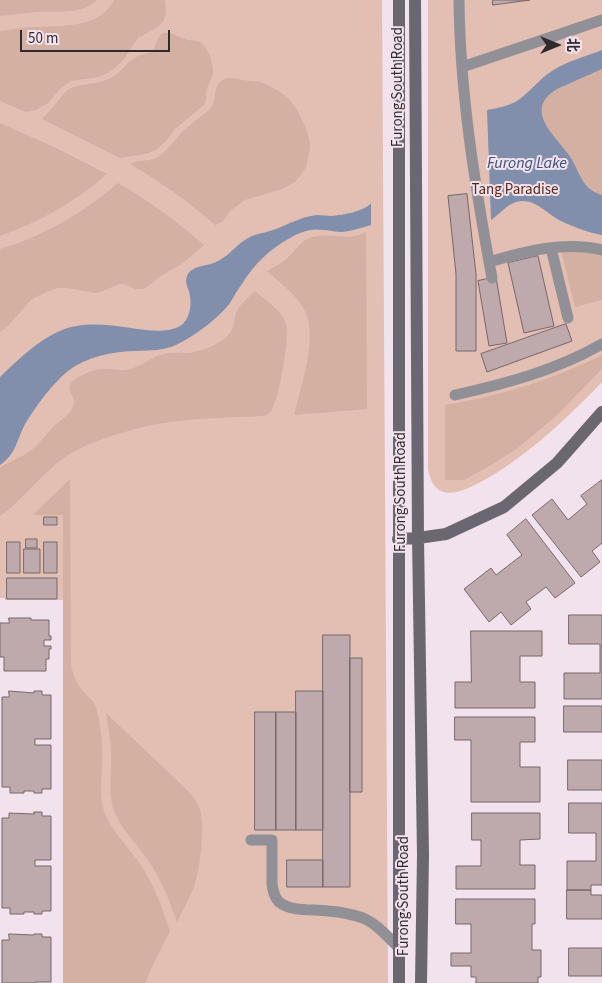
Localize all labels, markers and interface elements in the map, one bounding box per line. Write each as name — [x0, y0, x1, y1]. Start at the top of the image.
scale bar — [22, 20, 172, 52]
north arrow — [532, 20, 582, 70]
street label: Furong South Road — [390, 27, 408, 147]
text: 50 m — [28, 28, 58, 49]
text: 北 — [562, 38, 582, 52]
water label: Furong Lake — [487, 154, 567, 174]
park label: Tang Paradise — [472, 182, 558, 200]
street label: Furong South Road — [393, 432, 411, 552]
street label: Furong South Road — [396, 836, 414, 956]

